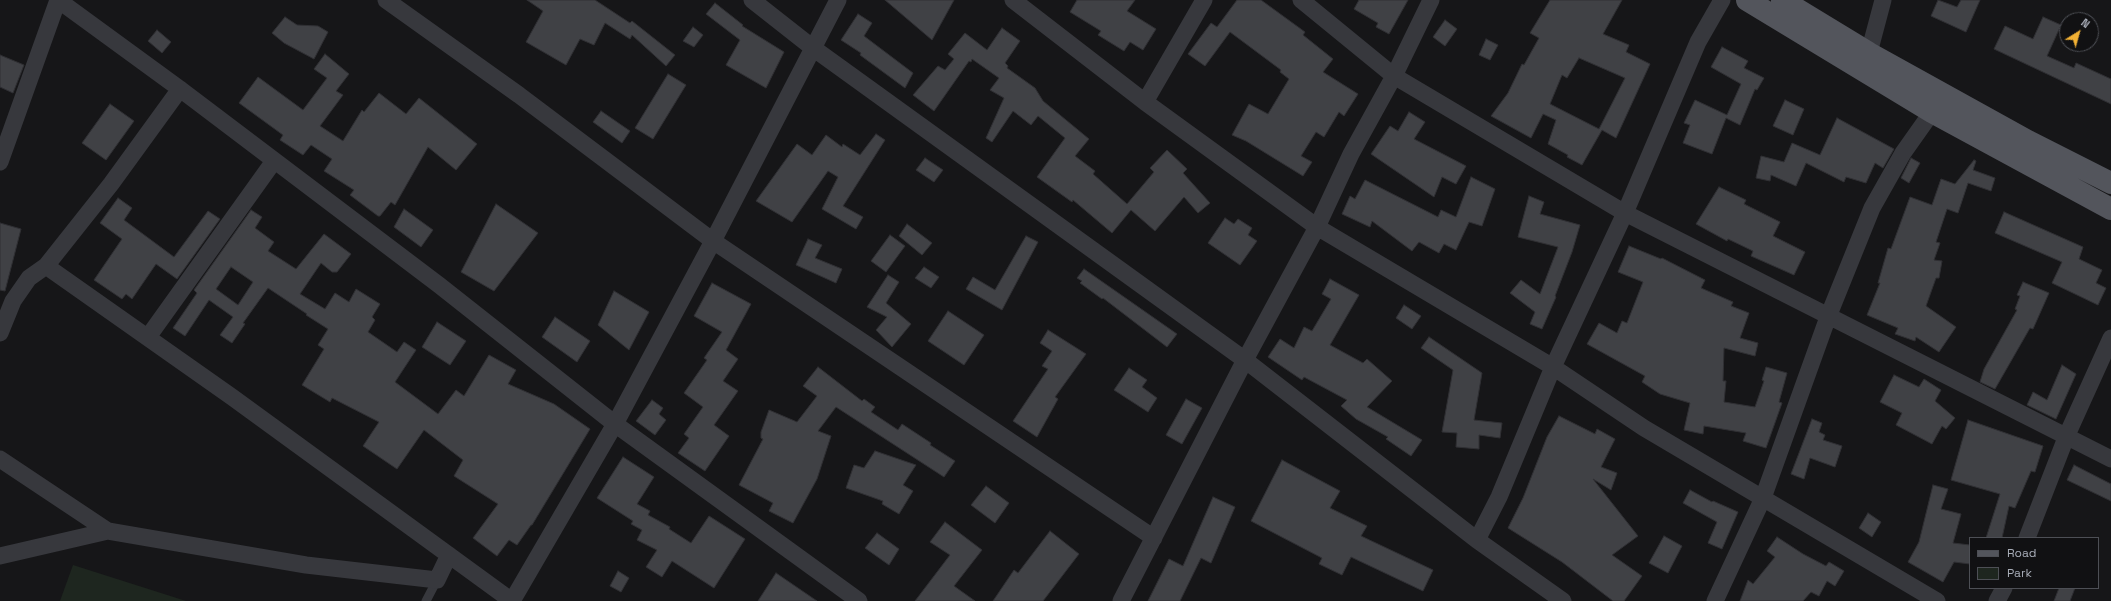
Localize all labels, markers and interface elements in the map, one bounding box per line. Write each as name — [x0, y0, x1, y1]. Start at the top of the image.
north arrow — [2059, 12, 2099, 52]
text: N — [2078, 15, 2093, 31]
legend — [1969, 537, 2099, 589]
text: Road — [2007, 545, 2036, 561]
text: Park — [2007, 565, 2032, 581]

